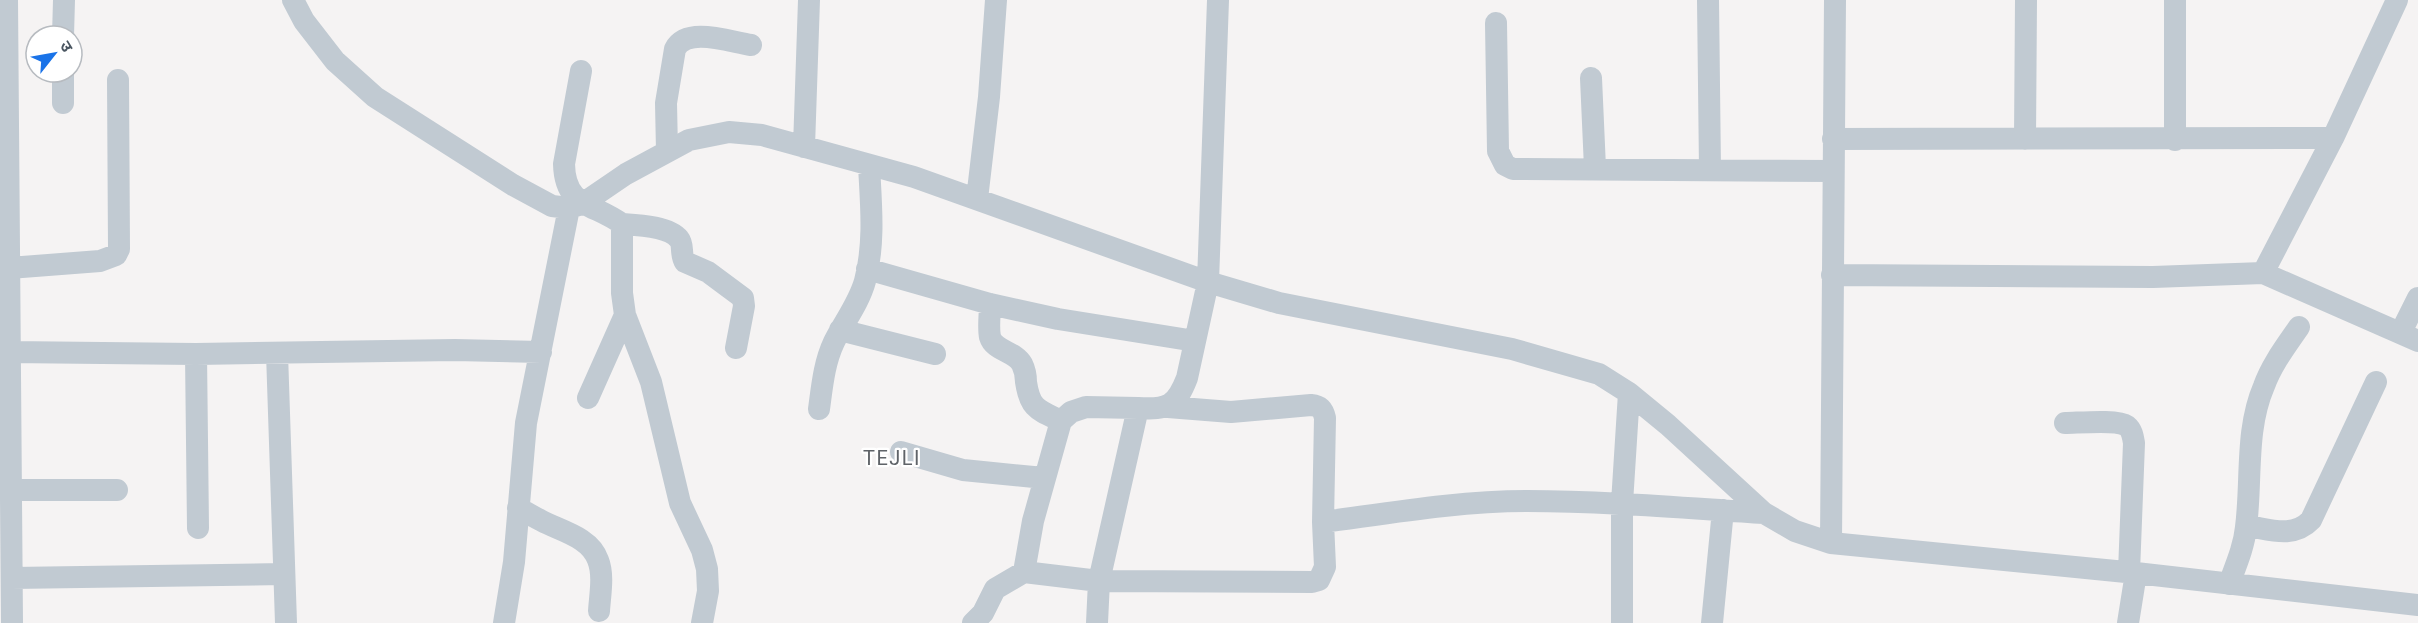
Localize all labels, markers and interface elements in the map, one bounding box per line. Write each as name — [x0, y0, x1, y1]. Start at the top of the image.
north arrow — [24, 24, 84, 84]
text: उ — [56, 38, 77, 56]
district label: TEJLI — [863, 446, 921, 470]

